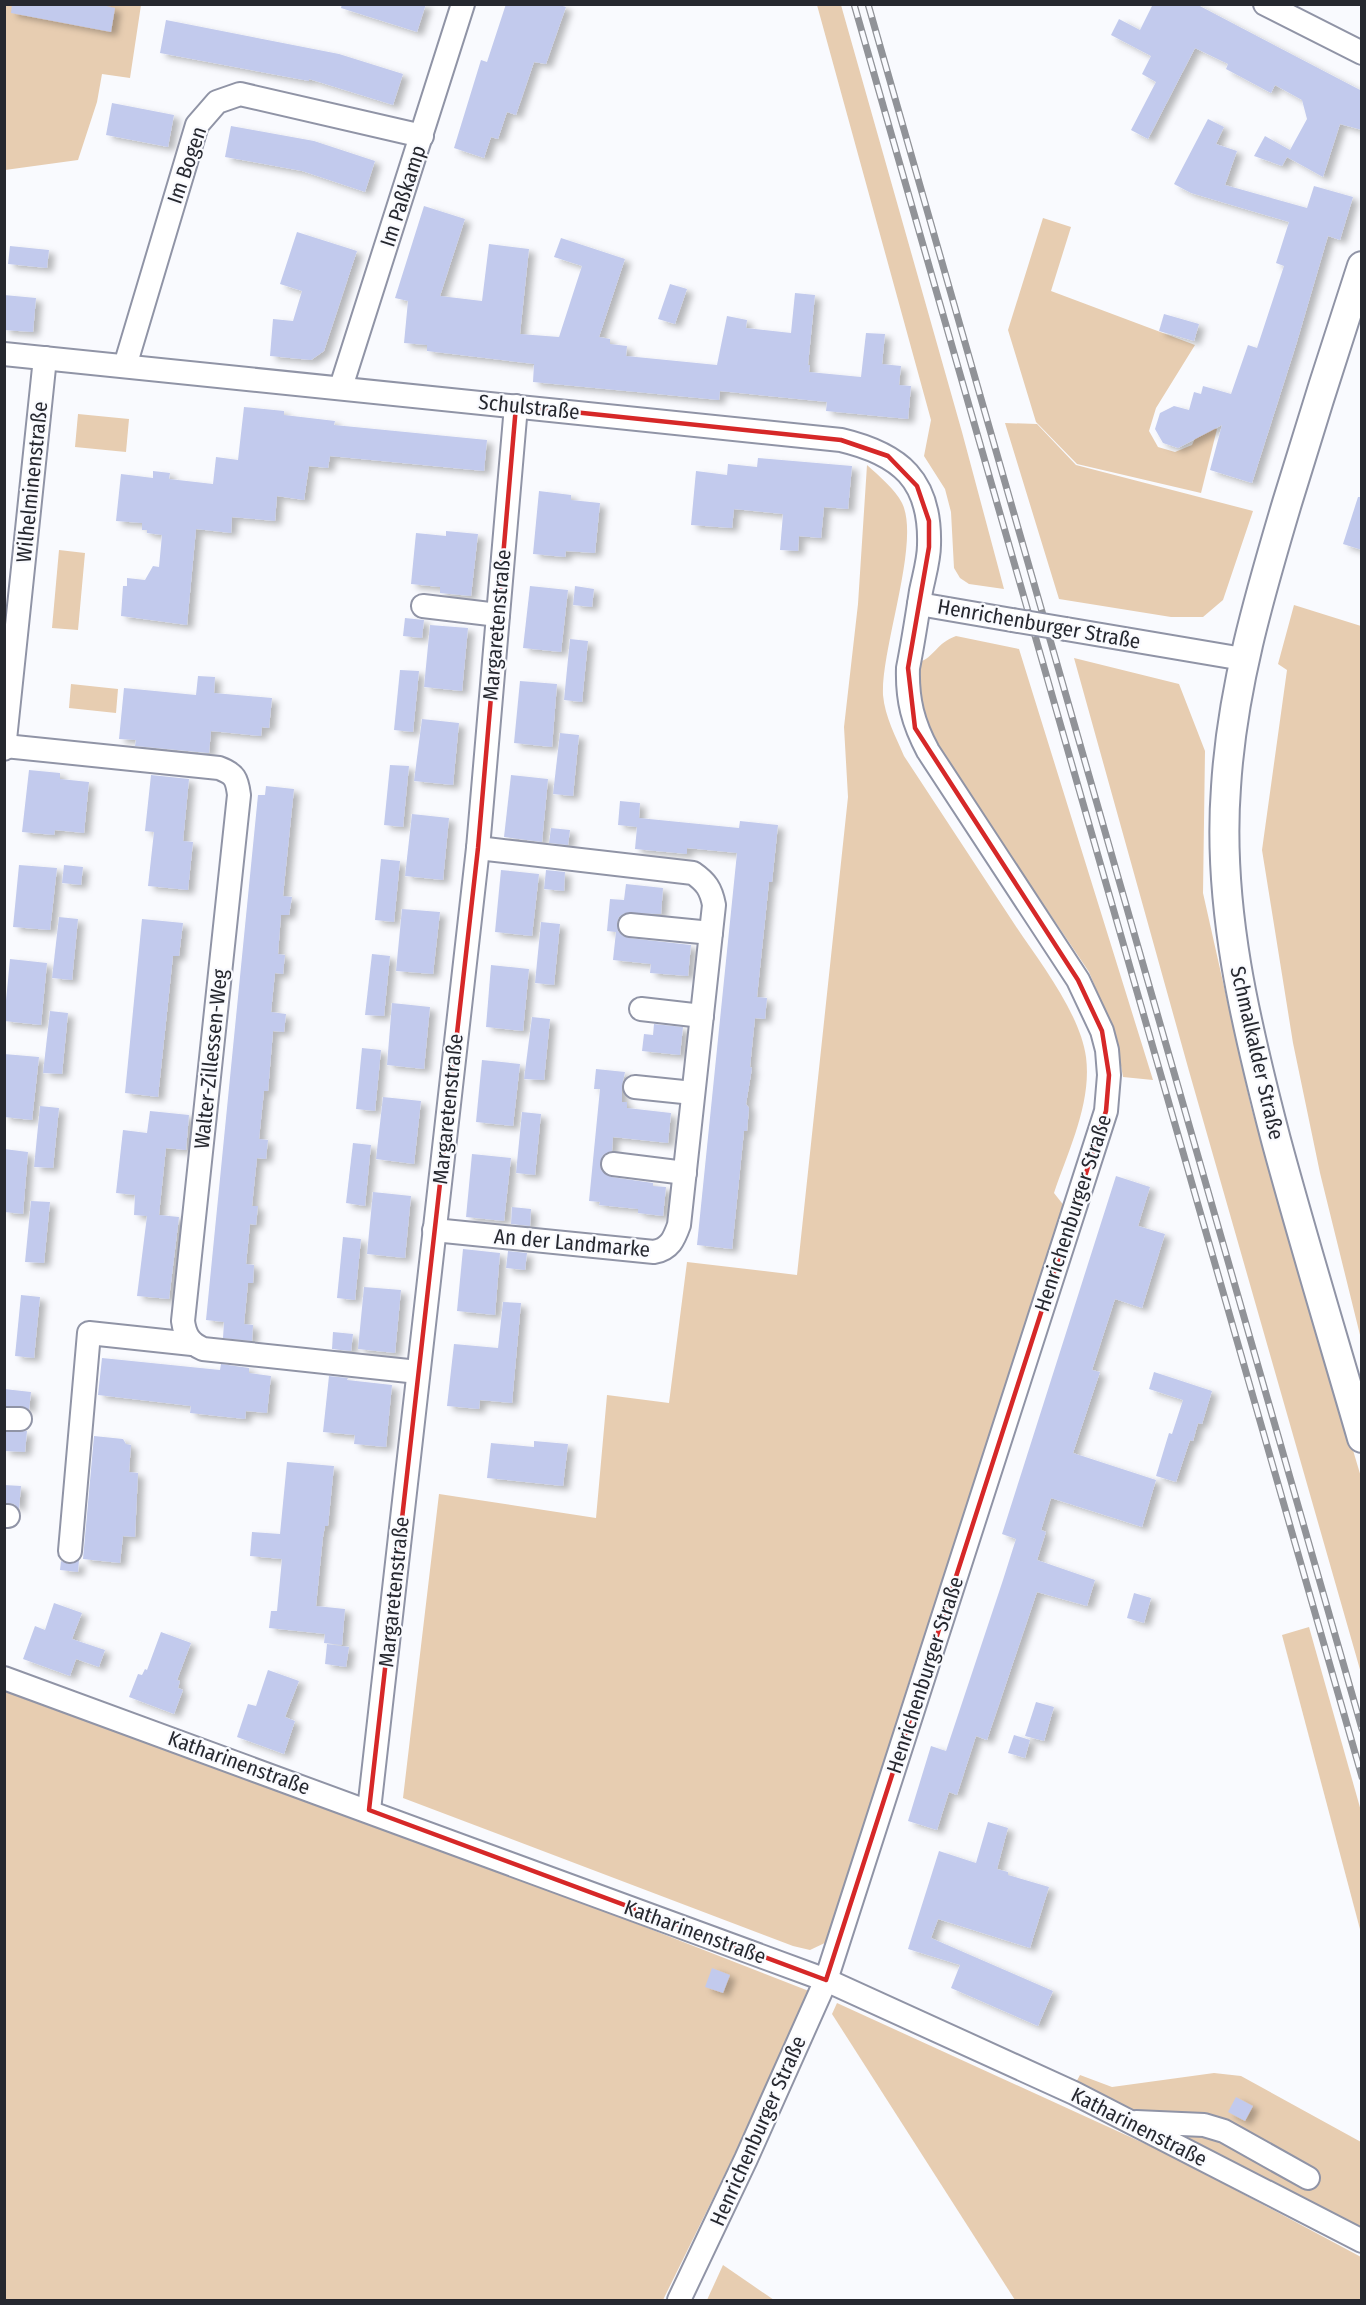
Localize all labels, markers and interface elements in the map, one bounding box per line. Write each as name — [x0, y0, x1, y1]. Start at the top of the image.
street label: Im Bogen — [162, 123, 212, 207]
street label: Im Paßkamp — [374, 142, 432, 250]
street label: Schulstraße — [477, 389, 581, 425]
street label: Wilhelminenstraße — [11, 400, 53, 564]
street label: Margaretenstraße — [477, 548, 517, 702]
street label: Henrichenburger Straße — [936, 593, 1142, 655]
street label: Schmalkalder Straße — [1224, 964, 1290, 1142]
street label: Walter-Zillessen-Weg — [189, 968, 233, 1150]
street label: Margaretenstraße — [427, 1032, 469, 1186]
street label: Henrichenburger Straße — [1029, 1111, 1117, 1315]
street label: An der Landmarke — [493, 1223, 651, 1263]
street label: Margaretenstraße — [373, 1515, 415, 1669]
street label: Henrichenburger Straße — [881, 1573, 969, 1777]
street label: Katharinenstraße — [165, 1725, 313, 1801]
street label: Katharinenstraße — [621, 1894, 769, 1970]
street label: Henrichenburger Straße — [704, 2032, 812, 2230]
street label: Katharinenstraße — [1067, 2082, 1211, 2172]

